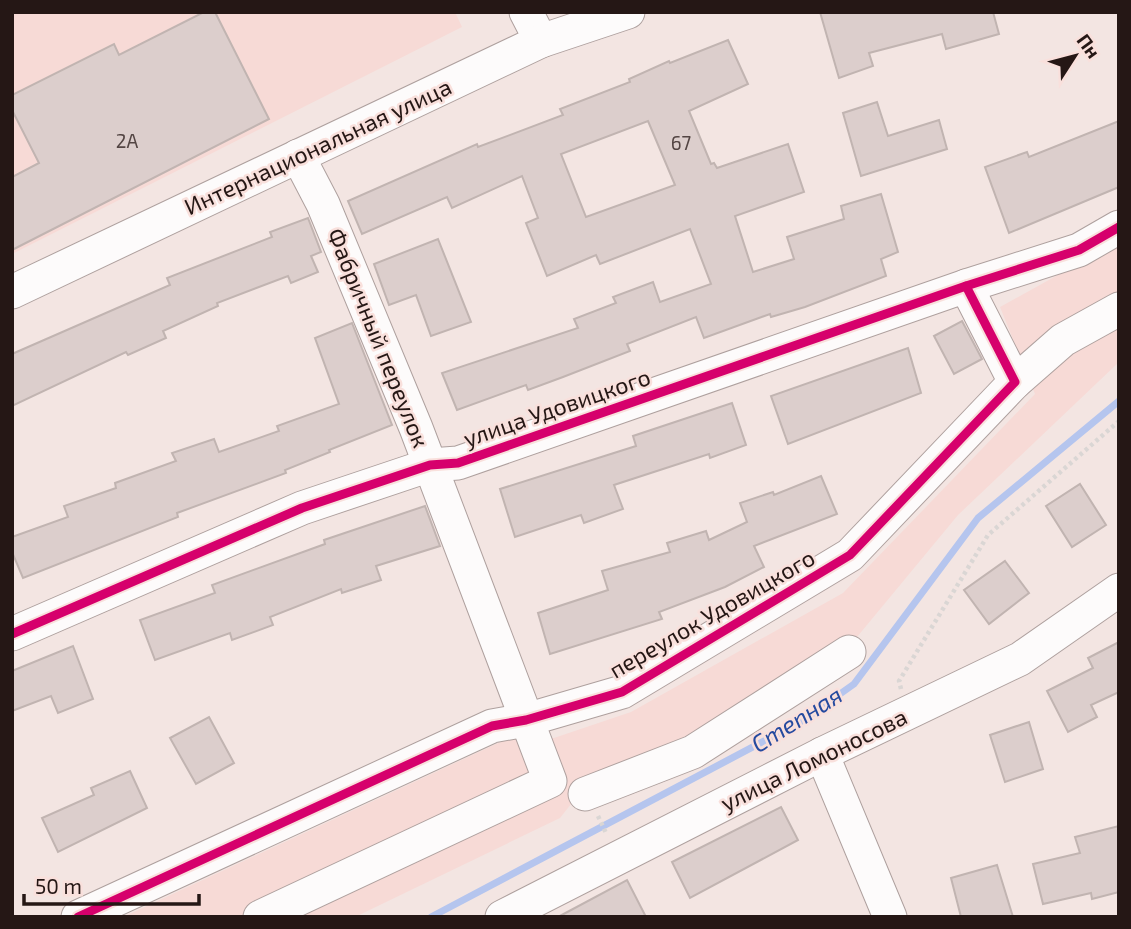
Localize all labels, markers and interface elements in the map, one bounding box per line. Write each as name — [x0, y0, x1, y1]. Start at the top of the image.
north arrow — [1040, 21, 1110, 91]
text: Пн — [1073, 29, 1106, 62]
street label: Интернациональная улица — [180, 72, 456, 221]
house number: 2А — [116, 129, 138, 152]
house number: 67 — [671, 131, 692, 154]
street label: Фабричный переулок — [321, 224, 436, 452]
street label: улица Удовицкого — [459, 362, 654, 453]
street label: переулок Удовицкого — [604, 543, 820, 684]
water label: Степная — [745, 679, 847, 758]
street label: улица Ломоносова — [716, 702, 912, 817]
scale bar — [24, 862, 200, 906]
text: 50 m — [35, 873, 82, 898]

